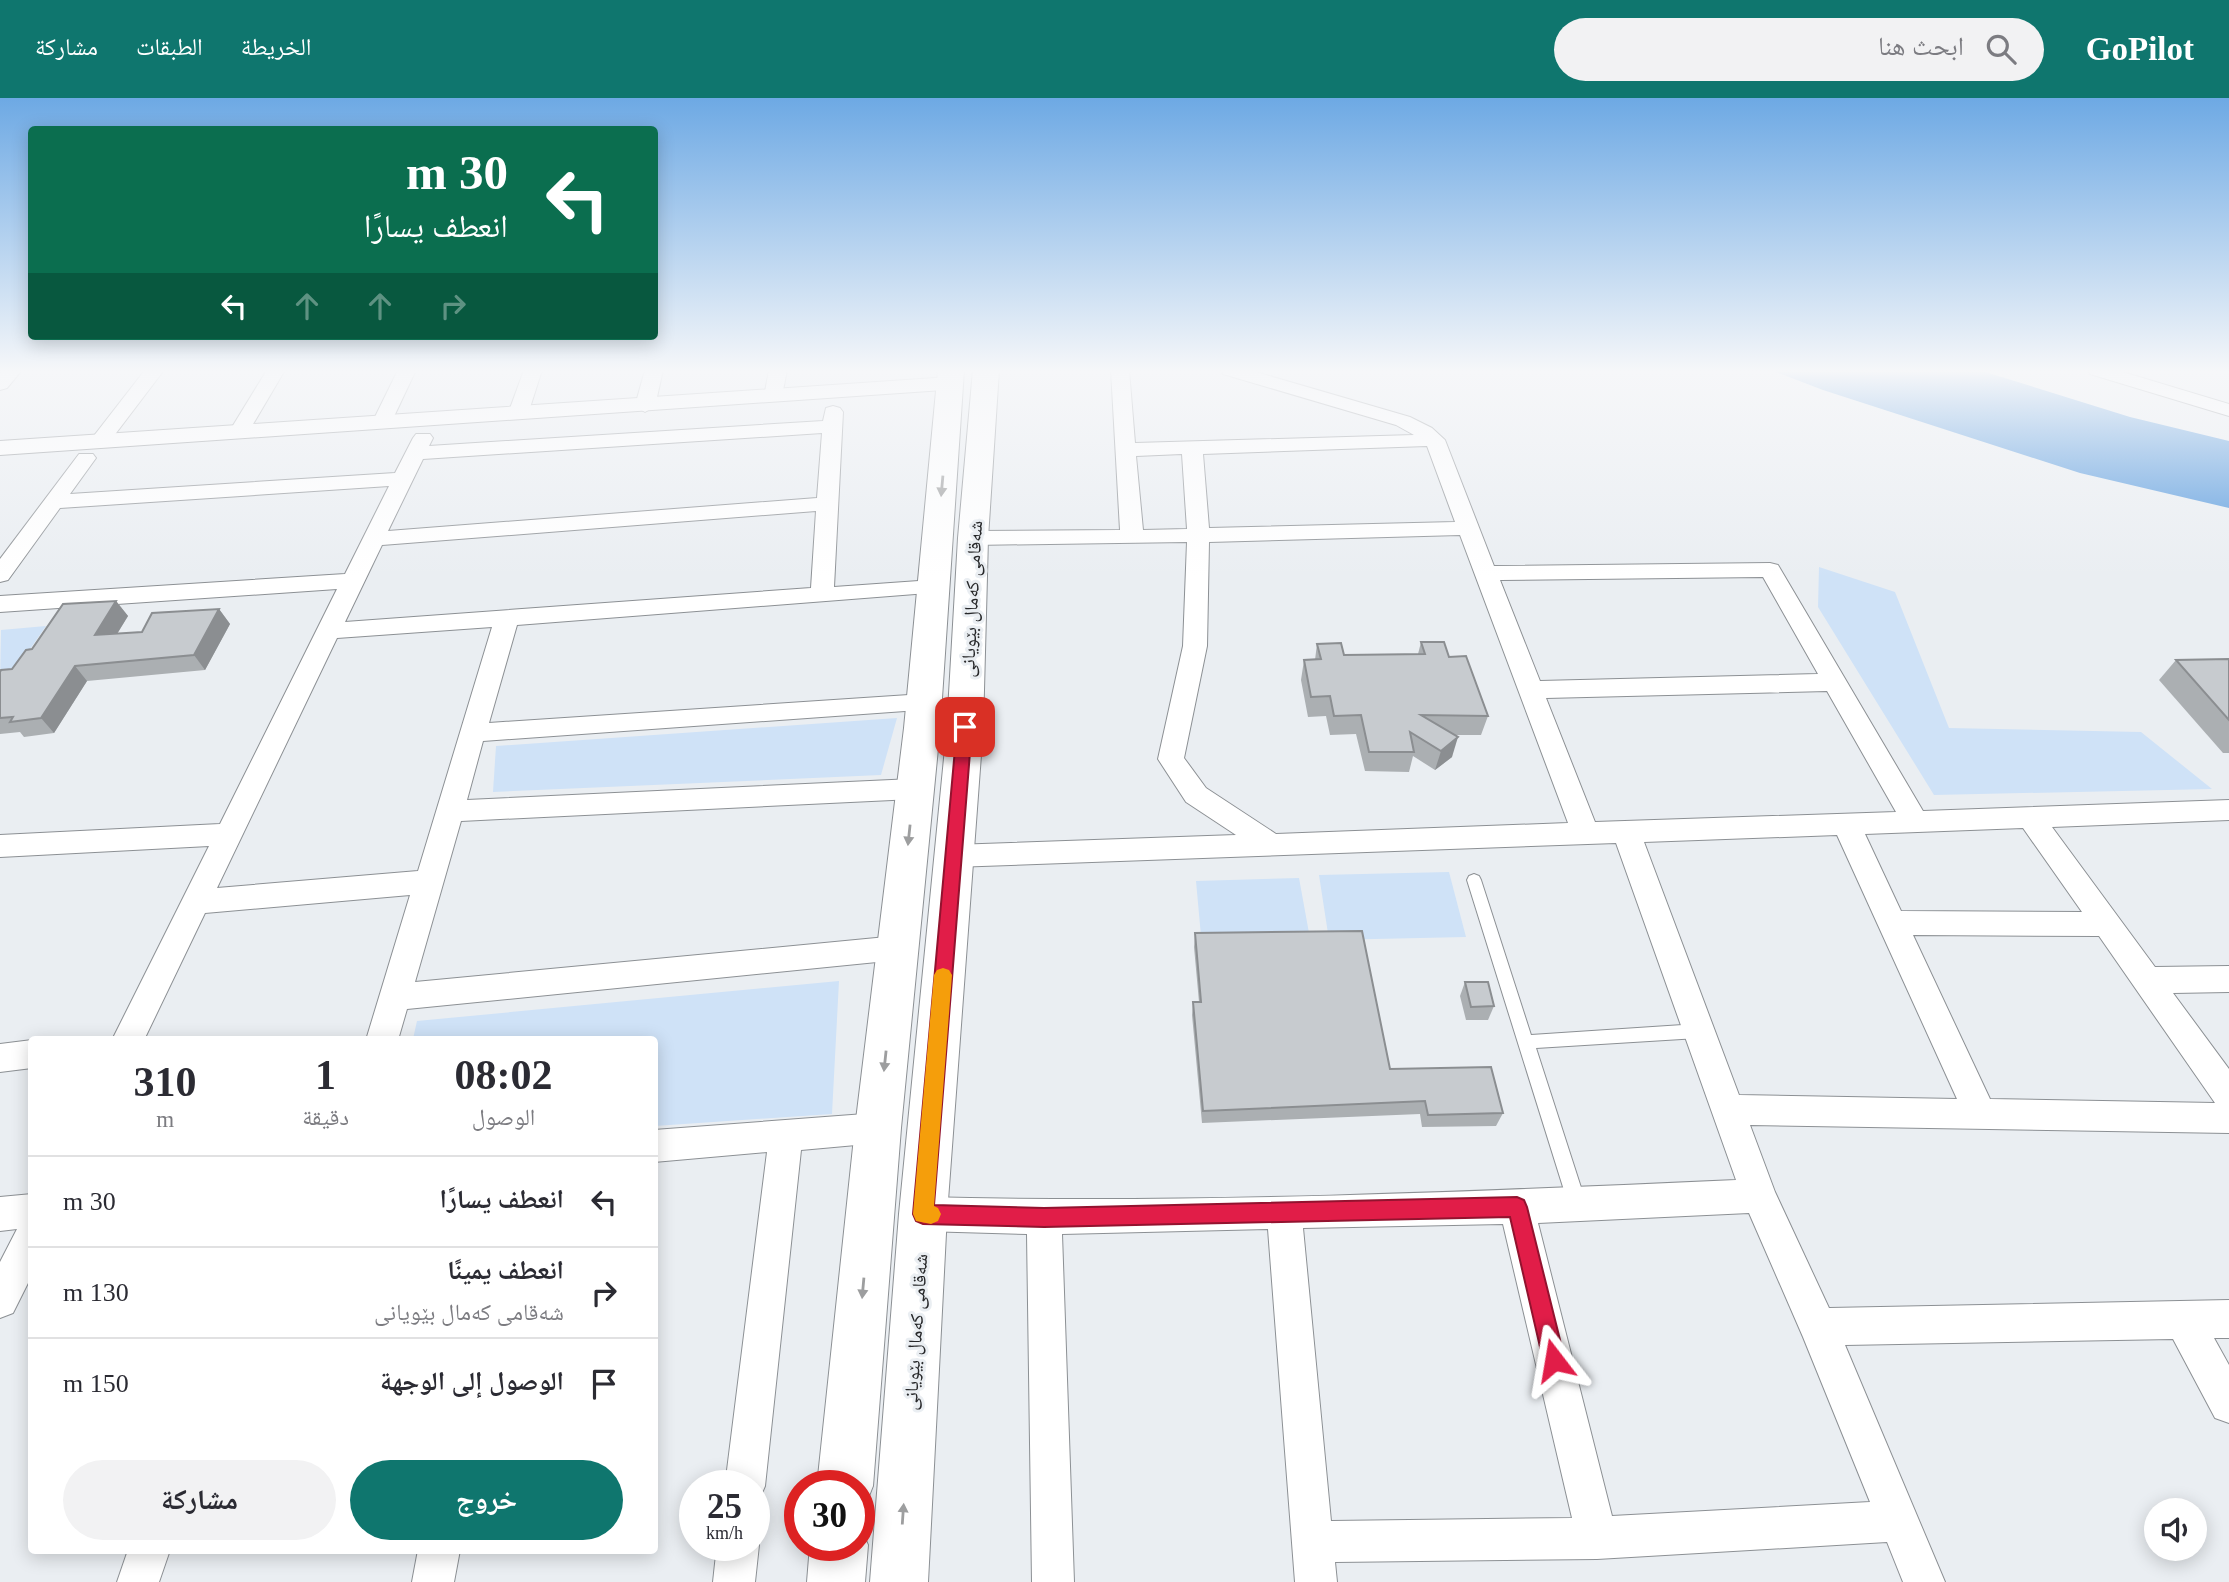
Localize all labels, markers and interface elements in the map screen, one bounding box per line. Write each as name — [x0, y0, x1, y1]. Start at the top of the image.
search box — [1554, 18, 2044, 81]
icon: search — [1982, 30, 2020, 68]
text: GoPilot — [2086, 31, 2194, 67]
text: ابحث هنا — [1878, 32, 1964, 61]
text: مشاركة — [35, 34, 98, 60]
text: الطبقات — [136, 34, 203, 60]
text: الخريطة — [241, 34, 311, 60]
text: 30 m — [406, 145, 508, 200]
icon: left — [532, 154, 623, 245]
text: انعطف يسارًا — [364, 208, 508, 244]
icon: left — [215, 287, 253, 325]
icon: ahead — [288, 287, 326, 325]
icon: ahead — [361, 287, 399, 325]
icon: right — [434, 287, 472, 325]
one-way arrow — [936, 476, 947, 498]
street label: شەقامی کەمال بێویانی — [957, 520, 987, 678]
pin — [935, 697, 995, 757]
icon: arrive — [946, 708, 984, 746]
one-way arrow — [903, 824, 914, 846]
one-way arrow — [880, 1050, 891, 1072]
text: 1 — [315, 1052, 336, 1098]
text: 08:02 — [454, 1052, 552, 1098]
text: 310 — [134, 1059, 197, 1105]
text: دقيقة — [302, 1105, 349, 1130]
text: الوصول — [472, 1105, 535, 1130]
text: m — [156, 1107, 174, 1132]
icon: left — [585, 1183, 623, 1221]
text: انعطف يسارًا — [440, 1185, 564, 1214]
text: 30 m — [63, 1187, 116, 1216]
street label: شەقامی کەمال بێویانی — [900, 1253, 932, 1411]
text: انعطف يمينًا — [447, 1256, 564, 1285]
icon: right — [585, 1274, 623, 1312]
one-way arrow — [857, 1277, 868, 1299]
text: 130 m — [63, 1278, 129, 1307]
text: شەقامی کەمال بێویانی — [374, 1300, 564, 1325]
position arrow — [1517, 1323, 1591, 1397]
icon: arrive — [585, 1365, 623, 1403]
text: الوصول إلى الوجهة — [380, 1367, 564, 1396]
text: 150 m — [63, 1369, 129, 1398]
button: مشاركة — [63, 1460, 336, 1540]
button: خروج — [350, 1460, 623, 1540]
speed limit sign: 30 — [784, 1470, 875, 1561]
text: 25 — [707, 1487, 742, 1526]
map controls — [2144, 1498, 2207, 1561]
button: sound — [2144, 1498, 2207, 1561]
one-way arrow — [898, 1503, 909, 1525]
text: km/h — [706, 1523, 743, 1543]

